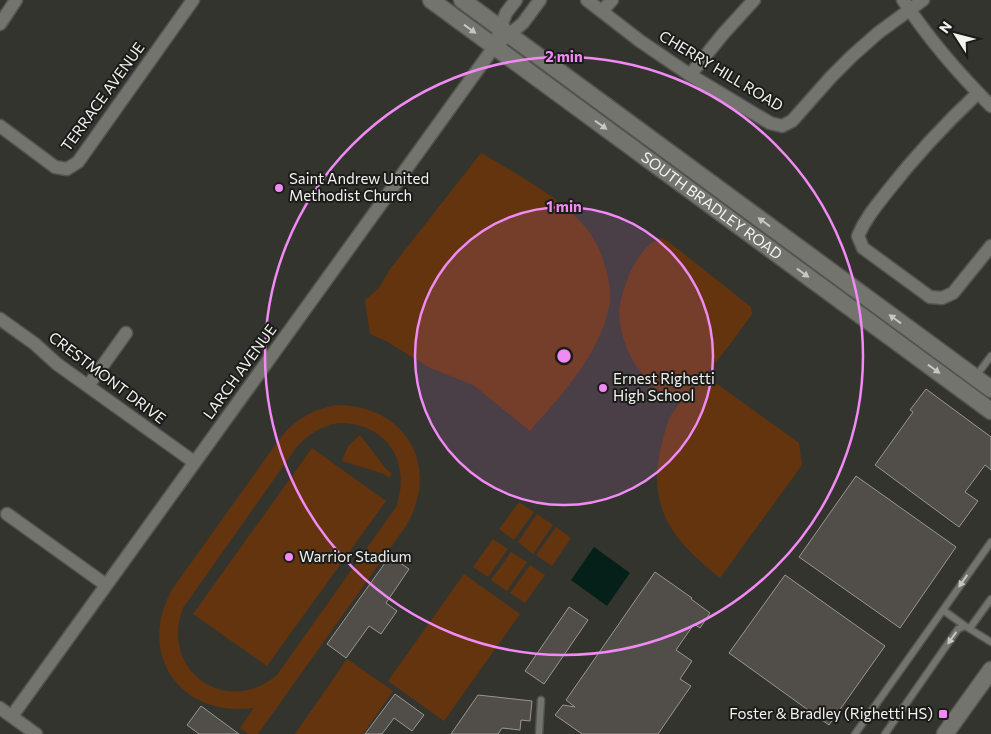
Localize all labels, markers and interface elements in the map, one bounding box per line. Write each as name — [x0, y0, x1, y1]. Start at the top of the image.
north arrow — [931, 10, 981, 60]
text: N — [935, 18, 955, 36]
one-way arrow — [463, 24, 477, 34]
street label: CHERRY HILL ROAD — [656, 26, 787, 114]
street label: TERRACE AVENUE — [57, 38, 148, 154]
text: 2 min — [545, 47, 583, 65]
one-way arrow — [594, 120, 608, 130]
street label: SOUTH BRADLEY ROAD — [638, 147, 786, 263]
place label: Saint Andrew United Methodist Church — [289, 169, 429, 204]
marker: Saint Andrew United Methodist Church — [273, 182, 285, 194]
text: 1 min — [546, 197, 582, 215]
one-way arrow — [758, 217, 771, 228]
one-way arrow — [796, 268, 810, 278]
one-way arrow — [889, 313, 902, 324]
street label: LARCH AVENUE — [199, 320, 280, 422]
street label: CRESTMONT DRIVE — [46, 327, 170, 427]
centre of rings — [555, 347, 573, 365]
one-way arrow — [927, 364, 941, 374]
place label: Ernest Righetti High School — [613, 369, 715, 404]
marker: Ernest Righetti High School — [597, 382, 609, 394]
place label: Warrior Stadium — [299, 547, 412, 565]
marker: Warrior Stadium — [283, 551, 295, 563]
one-way arrow — [958, 575, 968, 588]
one-way arrow — [947, 631, 957, 645]
place label: Foster & Bradley (Righetti HS) — [729, 704, 933, 722]
marker: Foster & Bradley (Righetti HS) — [937, 708, 949, 720]

